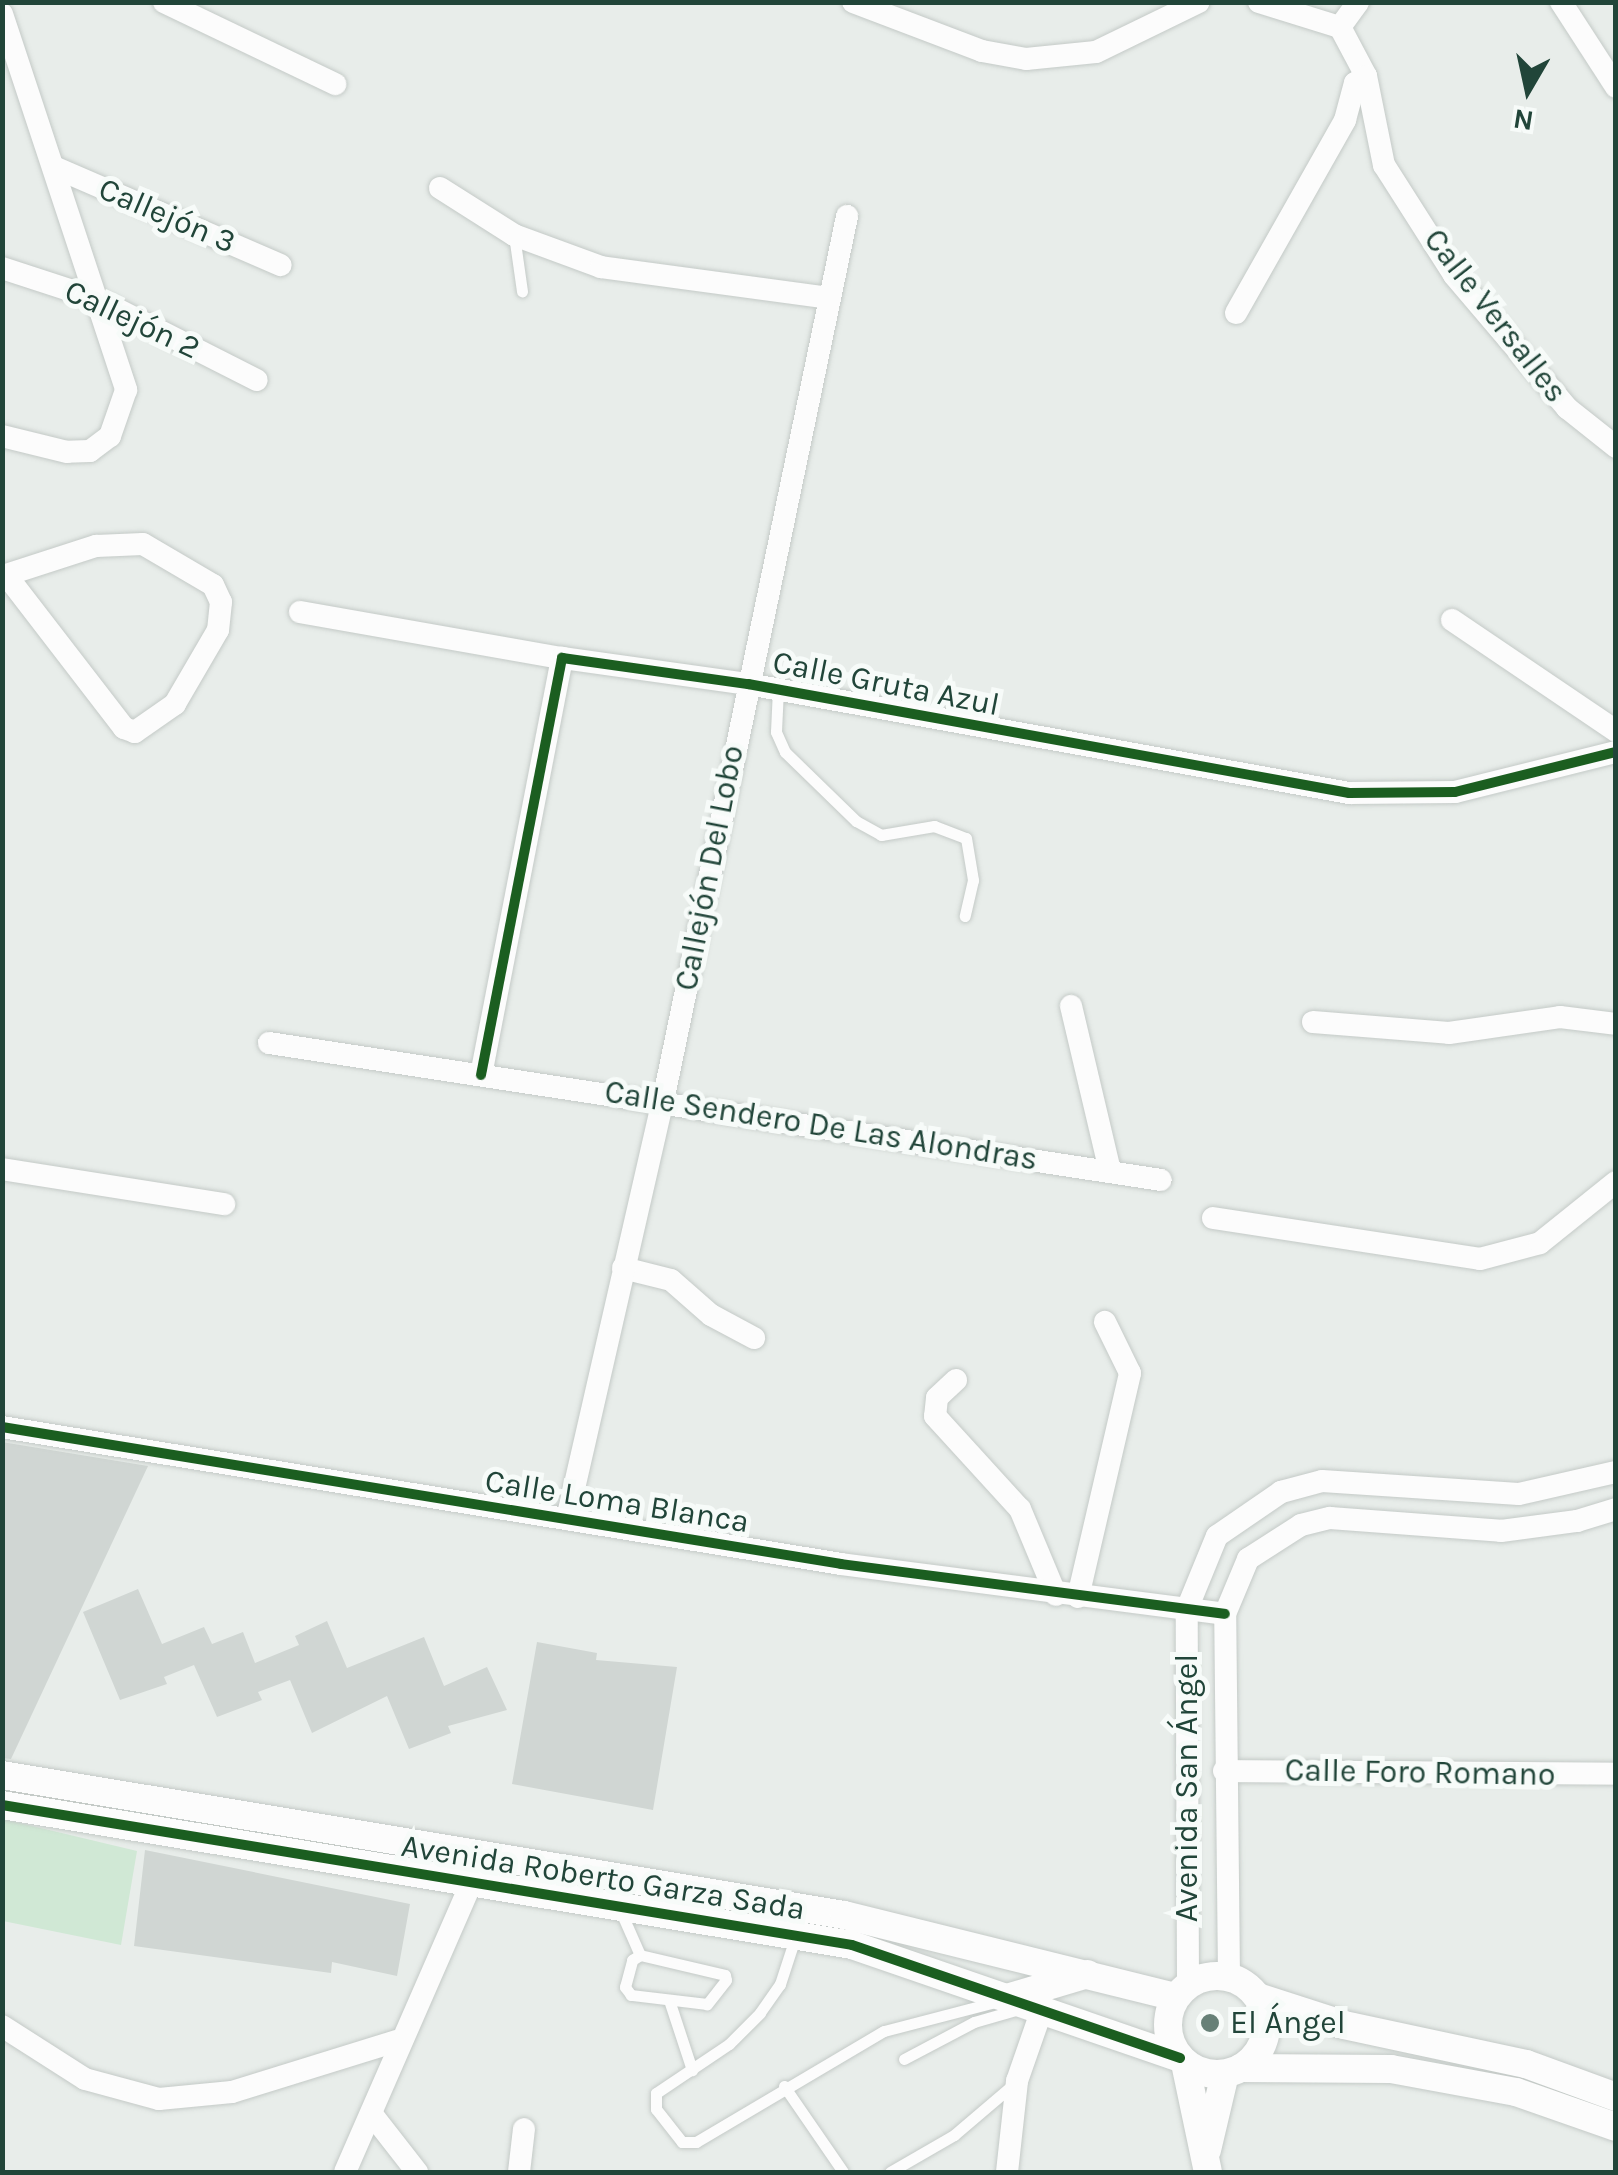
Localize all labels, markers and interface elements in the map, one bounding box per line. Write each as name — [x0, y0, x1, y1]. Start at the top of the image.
north arrow — [1478, 40, 1578, 140]
text: N — [1511, 102, 1536, 138]
street label: Callejón 3 — [93, 170, 241, 262]
street label: Calle Versalles — [1415, 222, 1575, 410]
street label: Callejón 2 — [58, 272, 206, 368]
street label: Calle Gruta Azul — [770, 643, 1002, 725]
street label: Callejón Del Lobo — [667, 742, 753, 994]
street label: Calle Sendero De Las Alondras — [602, 1073, 1040, 1179]
street label: Calle Loma Blanca — [482, 1462, 752, 1542]
street label: Avenida San Ángel — [1168, 1654, 1206, 1922]
street label: Calle Foro Romano — [1284, 1751, 1556, 1795]
street label: Avenida Roberto Garza Sada — [398, 1827, 808, 1929]
place label: El Ángel — [1230, 2004, 1346, 2042]
marker: El Ángel — [1199, 2012, 1221, 2034]

